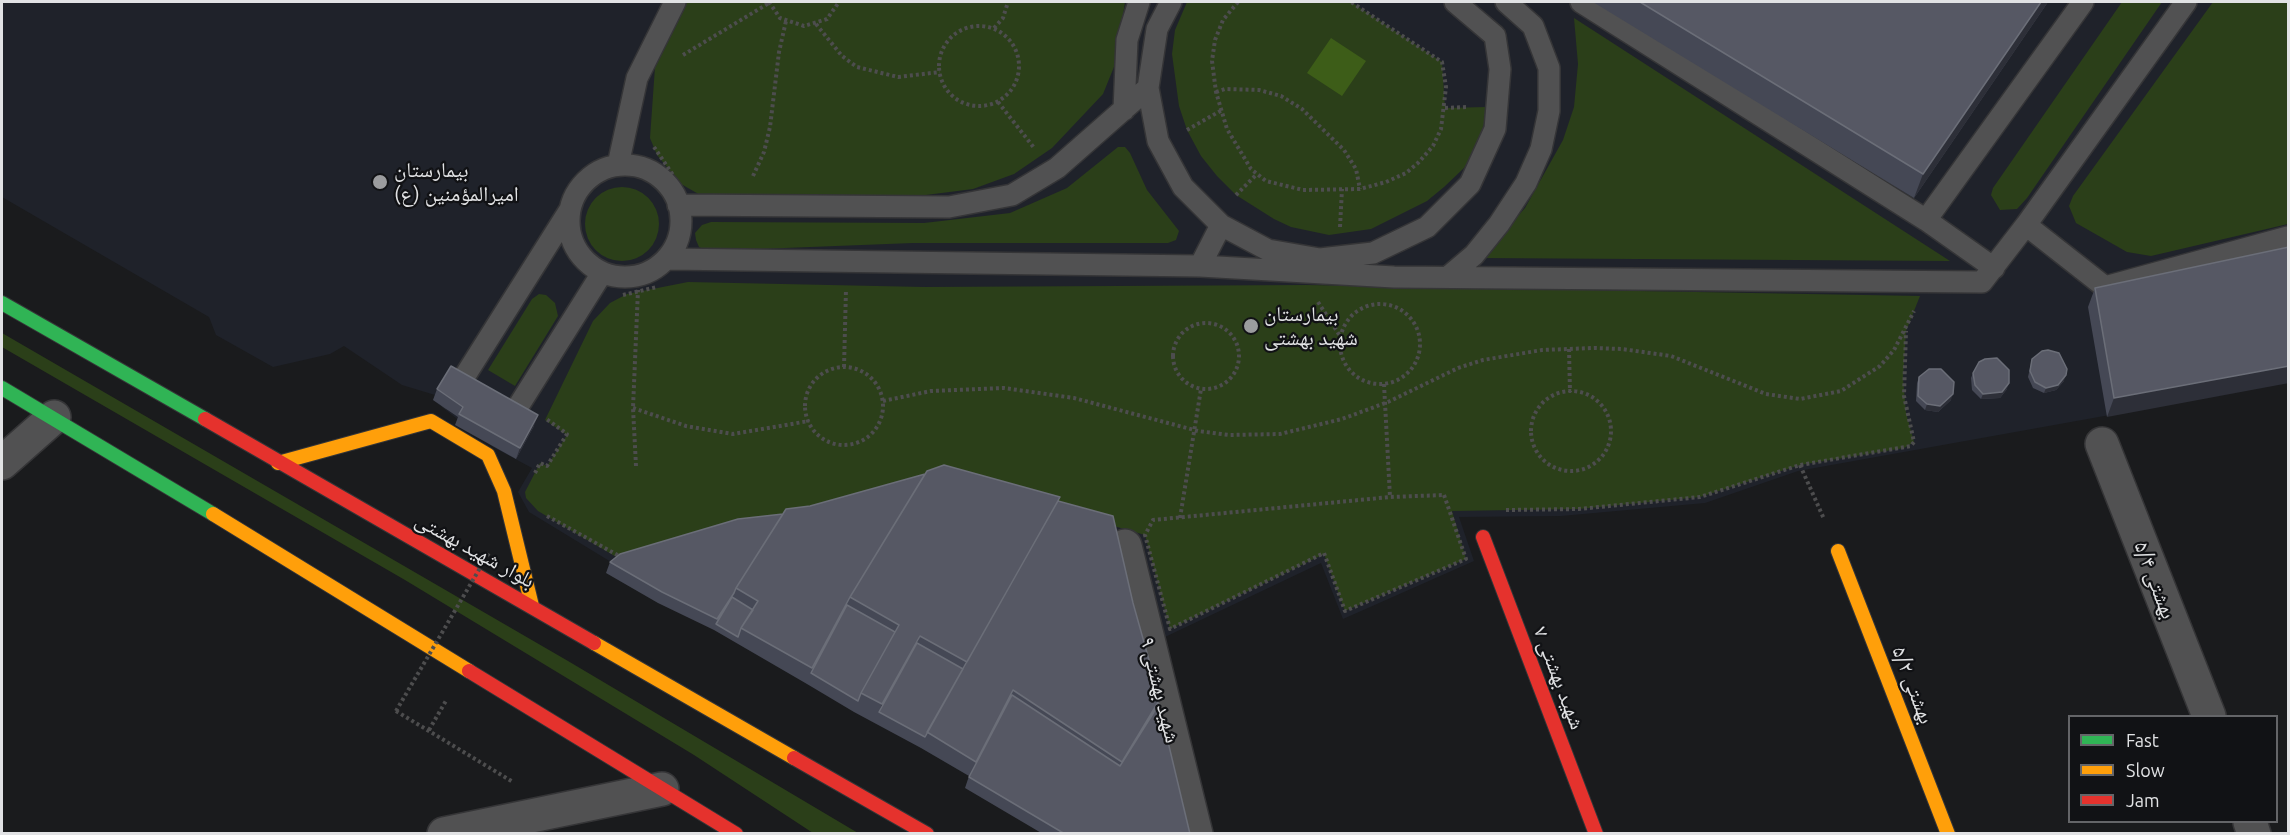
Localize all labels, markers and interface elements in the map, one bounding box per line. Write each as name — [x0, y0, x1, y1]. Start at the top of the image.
place label: بیمارستان امیرالمؤمنین (ع) — [394, 157, 519, 207]
marker: بیمارستان امیرالمؤمنین (ع) — [371, 173, 389, 191]
place label: بیمارستان شهید بهشتی — [1264, 301, 1358, 351]
marker: بیمارستان شهید بهشتی — [1242, 317, 1260, 335]
street label: بلوار شهید بهشتی — [411, 507, 539, 593]
street label: بهشتی ۵/۴ — [2129, 538, 2181, 622]
street label: شهید بهشتی ۷ — [1528, 623, 1590, 733]
street label: شهید بهشتی ۹ — [1135, 635, 1185, 745]
street label: بهشتی ۵/۲ — [1887, 643, 1939, 727]
legend — [2068, 715, 2278, 823]
text: Fast — [2126, 730, 2159, 750]
text: Slow — [2126, 760, 2165, 780]
text: Jam — [2126, 790, 2160, 810]

